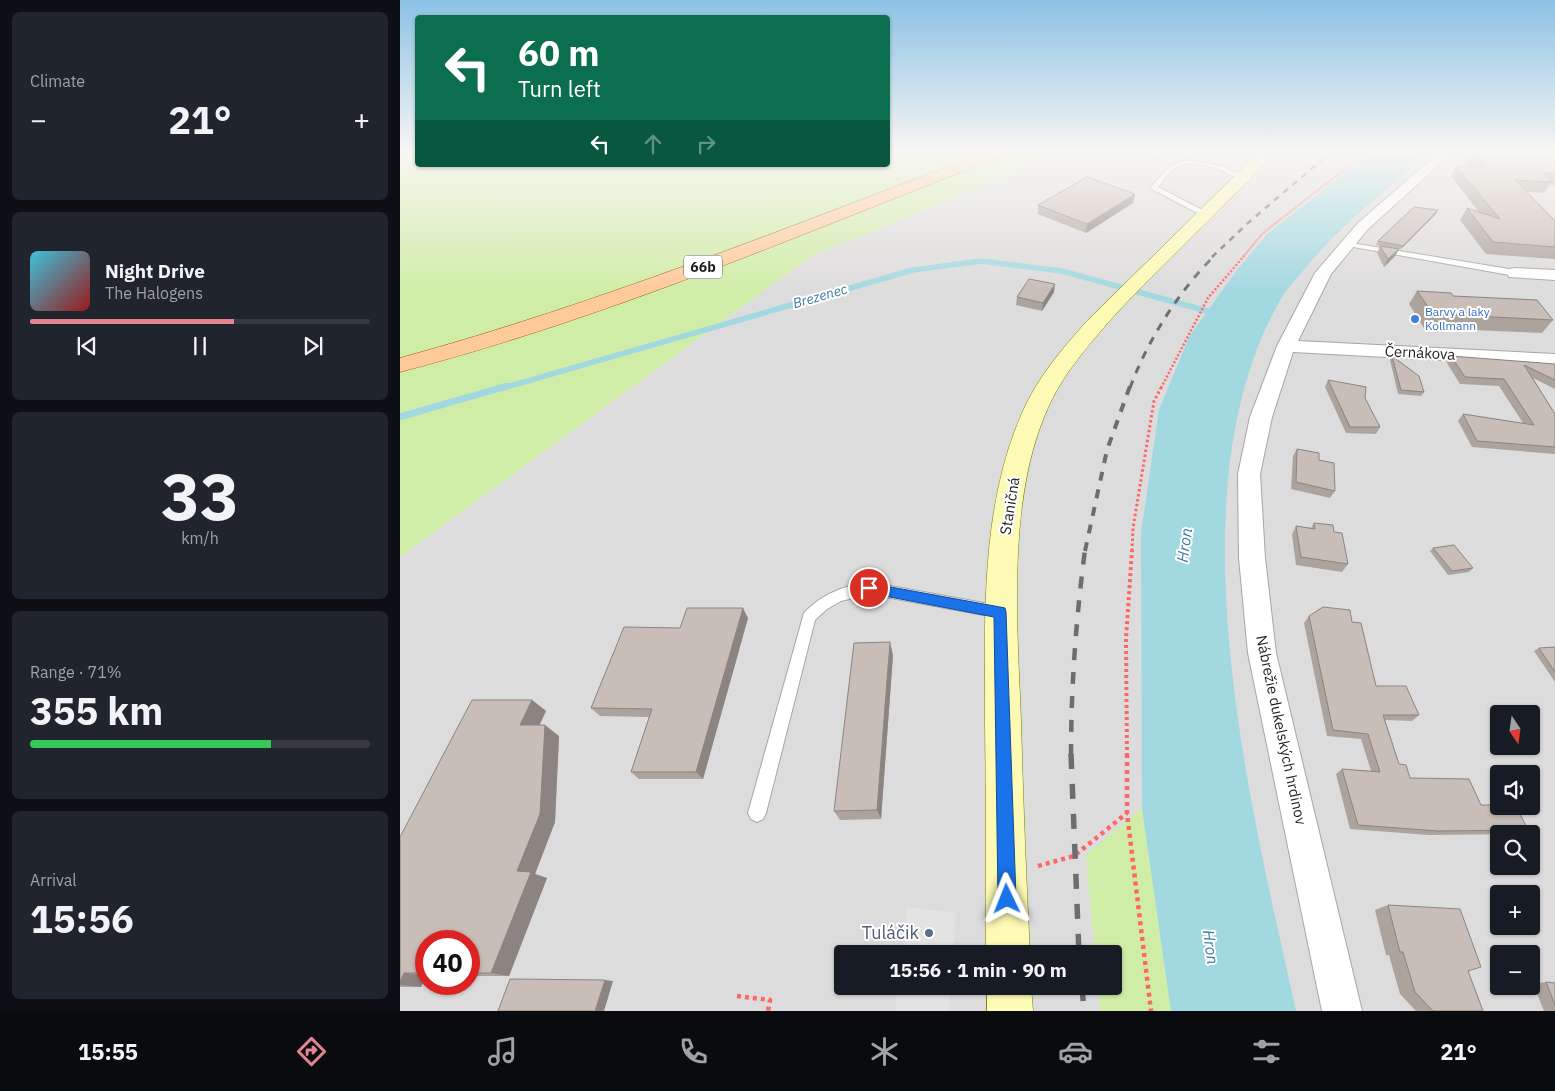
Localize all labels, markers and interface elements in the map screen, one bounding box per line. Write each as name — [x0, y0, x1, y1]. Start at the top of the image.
text: 60 m — [518, 30, 600, 76]
icon: left — [435, 35, 500, 100]
text: Climate — [30, 71, 85, 91]
text: Turn left — [518, 74, 601, 103]
text: 21° — [168, 95, 232, 144]
text: − — [30, 101, 47, 138]
text: + — [353, 101, 370, 138]
icon: left — [586, 130, 614, 158]
icon: ahead — [639, 130, 667, 158]
icon: right — [692, 130, 720, 158]
road number: 66b — [684, 256, 722, 278]
text: Night Drive — [105, 259, 205, 283]
water label: Brezenec — [791, 280, 850, 312]
text: The Halogens — [105, 283, 203, 303]
place label: Barvy a laky Kollmann — [1425, 304, 1490, 333]
marker: Barvy a laky Kollmann — [1409, 313, 1421, 325]
icon: previous — [73, 332, 101, 360]
icon: pause — [186, 332, 214, 360]
icon: next — [299, 332, 327, 360]
street label: Černákova — [1384, 341, 1456, 364]
text: 33 — [161, 453, 239, 538]
street label: Staničná — [996, 476, 1023, 536]
water label: Hron — [1172, 527, 1196, 563]
text: km/h — [181, 528, 219, 548]
pin — [848, 567, 890, 609]
icon: arrive — [855, 574, 883, 602]
street label: Nábrežie dukelských hrdinov — [1252, 633, 1311, 827]
text: Range · 71% — [30, 662, 122, 682]
text: 355 km — [30, 686, 163, 735]
north arrow — [1490, 705, 1540, 755]
map controls — [1490, 705, 1540, 995]
button: sound — [1490, 765, 1540, 815]
button: search — [1490, 825, 1540, 875]
text: Arrival — [30, 870, 77, 890]
position arrow — [980, 872, 1032, 924]
button: + — [1490, 885, 1540, 935]
text: 15:56 — [30, 894, 134, 943]
place label: Tuláčik — [862, 921, 920, 944]
marker: Tuláčik — [923, 927, 935, 939]
water label: Hron — [1199, 929, 1223, 965]
speed limit sign: 40 — [415, 930, 480, 995]
button: − — [1490, 945, 1540, 995]
text: 15:56 · 1 min · 90 m — [889, 958, 1067, 982]
icon: directions — [294, 1034, 329, 1069]
icon: music — [485, 1034, 520, 1069]
icon: phone — [676, 1034, 711, 1069]
icon: climate — [867, 1034, 902, 1069]
icon: car — [1058, 1034, 1093, 1069]
icon: filters — [1249, 1034, 1284, 1069]
text: 15:55 — [78, 1037, 138, 1066]
text: 21° — [1440, 1037, 1477, 1066]

